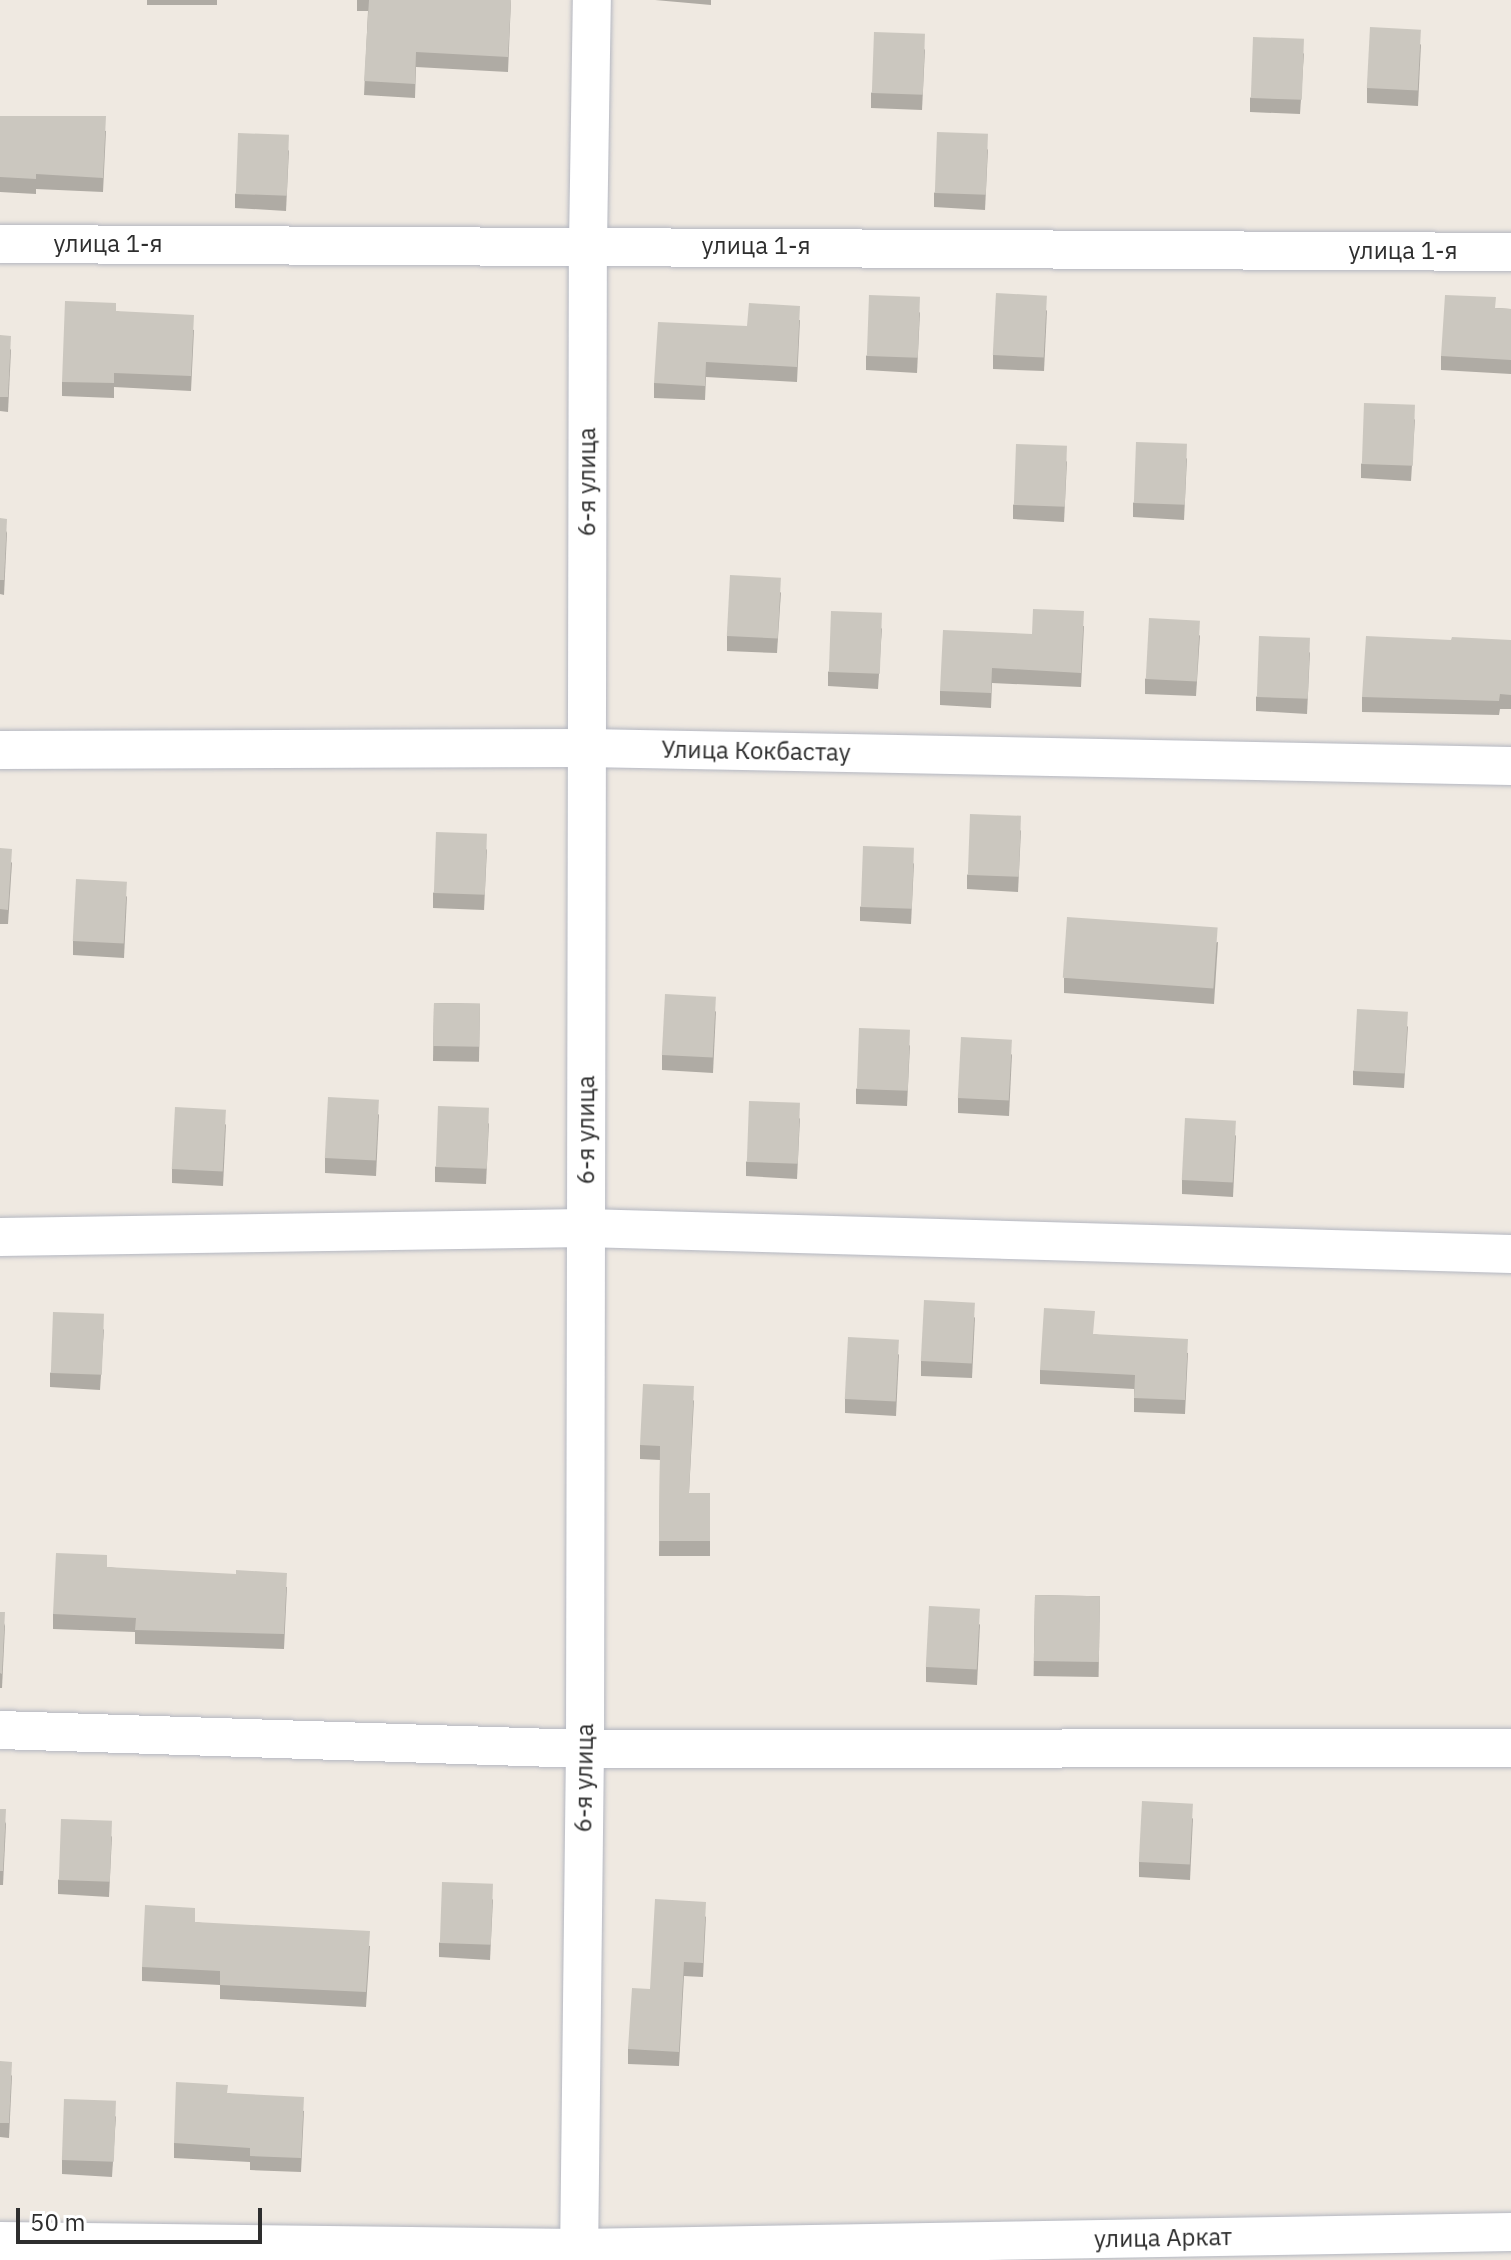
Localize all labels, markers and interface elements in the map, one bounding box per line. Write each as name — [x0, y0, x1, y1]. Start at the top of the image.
street label: улица 1-я — [54, 230, 162, 258]
street label: улица 1-я — [702, 232, 810, 260]
street label: улица 1-я — [1349, 237, 1457, 265]
street label: 6-я улица — [573, 428, 601, 536]
street label: Улица Кокбастау — [661, 735, 851, 767]
street label: 6-я улица — [572, 1076, 600, 1184]
street label: 6-я улица — [569, 1723, 599, 1833]
scale bar — [20, 2192, 266, 2242]
text: 50 m — [30, 2206, 85, 2238]
street label: улица Аркат — [1094, 2222, 1232, 2254]

